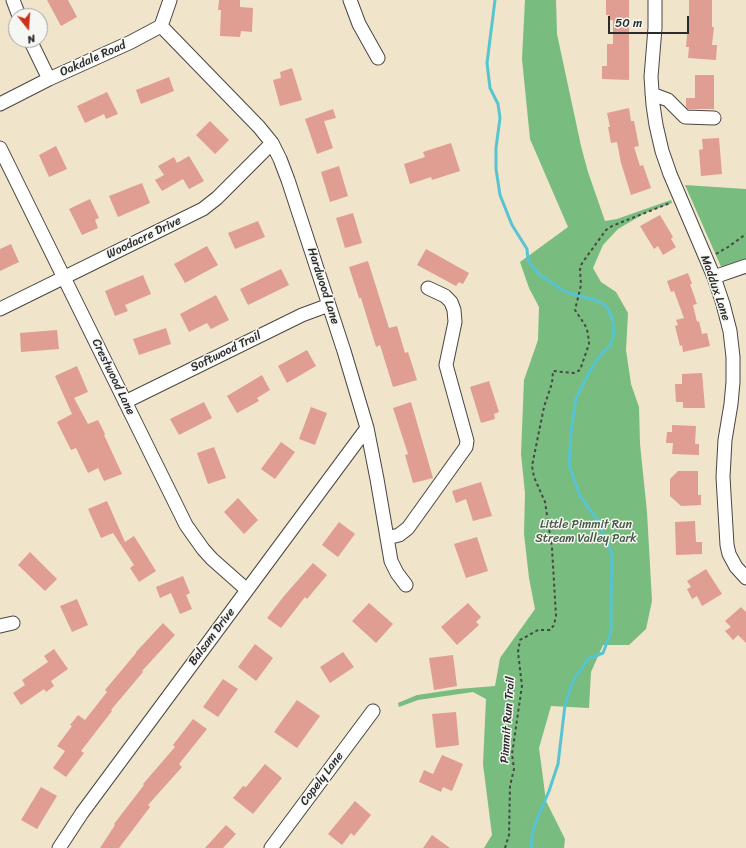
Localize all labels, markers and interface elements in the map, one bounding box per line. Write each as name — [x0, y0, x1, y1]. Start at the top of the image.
north arrow — [8, 8, 48, 48]
scale bar — [610, 8, 691, 34]
text: 50 m — [615, 12, 642, 34]
text: N — [25, 29, 38, 49]
street label: Oakdale Road — [58, 38, 128, 80]
street label: Woodacre Drive — [104, 214, 184, 262]
street label: Hardwood Lane — [304, 246, 342, 326]
street label: Maddux Lane — [697, 253, 733, 323]
street label: Softwood Trail — [188, 329, 264, 375]
street label: Crestwood Lane — [88, 337, 138, 417]
park label: Little Pimmit Run Stream Valley Park — [535, 518, 637, 546]
street label: Balsam Drive — [186, 605, 238, 669]
street label: Pimmit Run Trail — [498, 676, 518, 764]
street label: Copely Lane — [297, 750, 347, 808]

